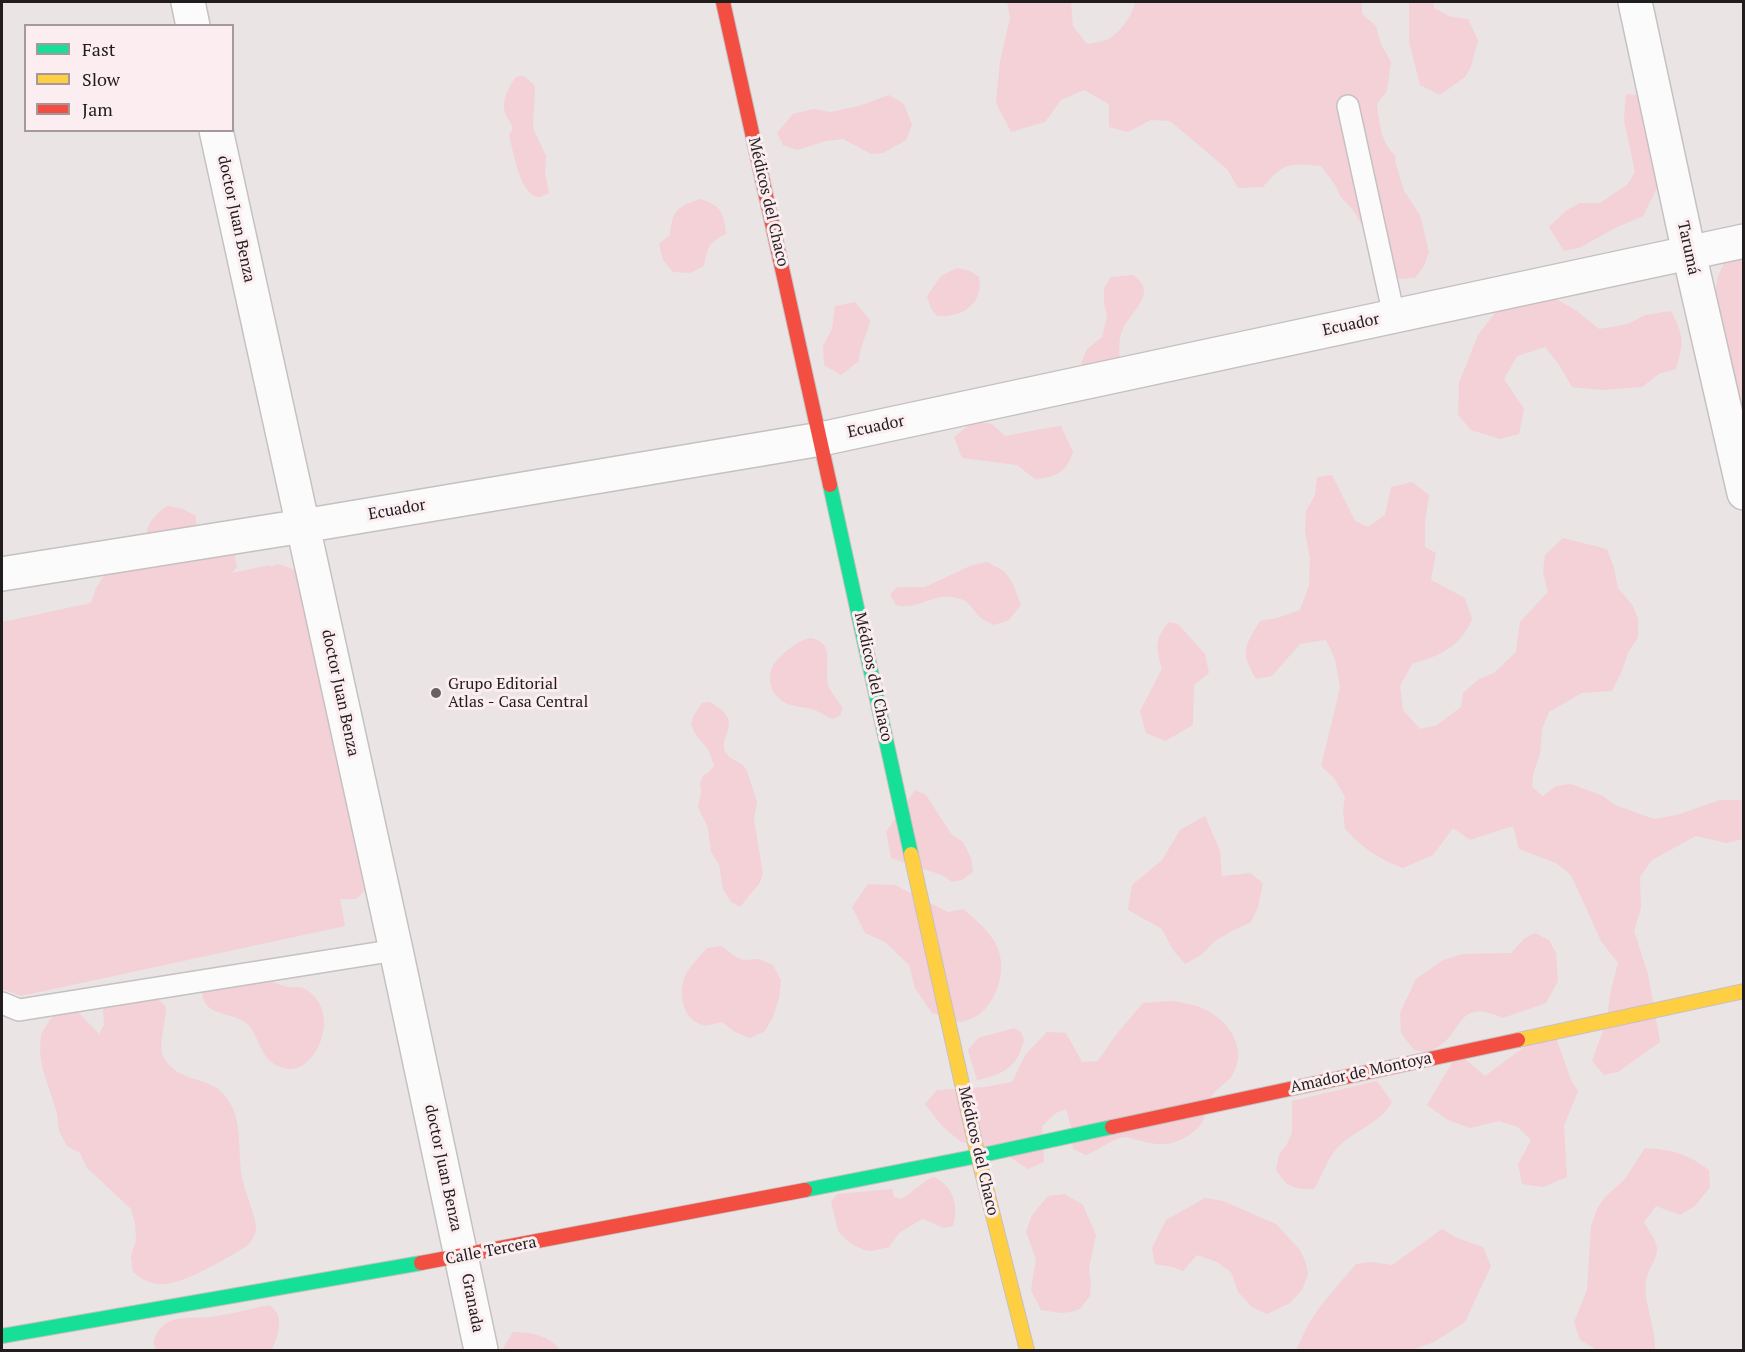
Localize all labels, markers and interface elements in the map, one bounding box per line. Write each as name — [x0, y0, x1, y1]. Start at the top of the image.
legend — [24, 24, 234, 132]
text: Fast — [82, 37, 115, 61]
text: Slow — [82, 67, 120, 91]
text: Jam — [82, 97, 113, 121]
street label: Médicos del Chaco — [744, 136, 792, 268]
street label: doctor Juan Benza — [213, 154, 259, 284]
street label: Tarumá — [1673, 219, 1703, 277]
street label: Ecuador — [1321, 310, 1381, 340]
street label: Ecuador — [846, 412, 906, 442]
street label: Ecuador — [367, 496, 427, 524]
street label: Médicos del Chaco — [850, 611, 896, 743]
street label: doctor Juan Benza — [317, 628, 363, 758]
place label: Grupo Editorial Atlas - Casa Central — [448, 674, 588, 712]
marker: Grupo Editorial Atlas - Casa Central — [429, 686, 443, 700]
street label: Amador de Montoya — [1288, 1049, 1434, 1097]
street label: Médicos del Chaco — [954, 1085, 1002, 1217]
street label: doctor Juan Benza — [420, 1103, 466, 1233]
street label: Calle Tercera — [444, 1233, 538, 1269]
street label: Granada — [457, 1272, 487, 1334]

